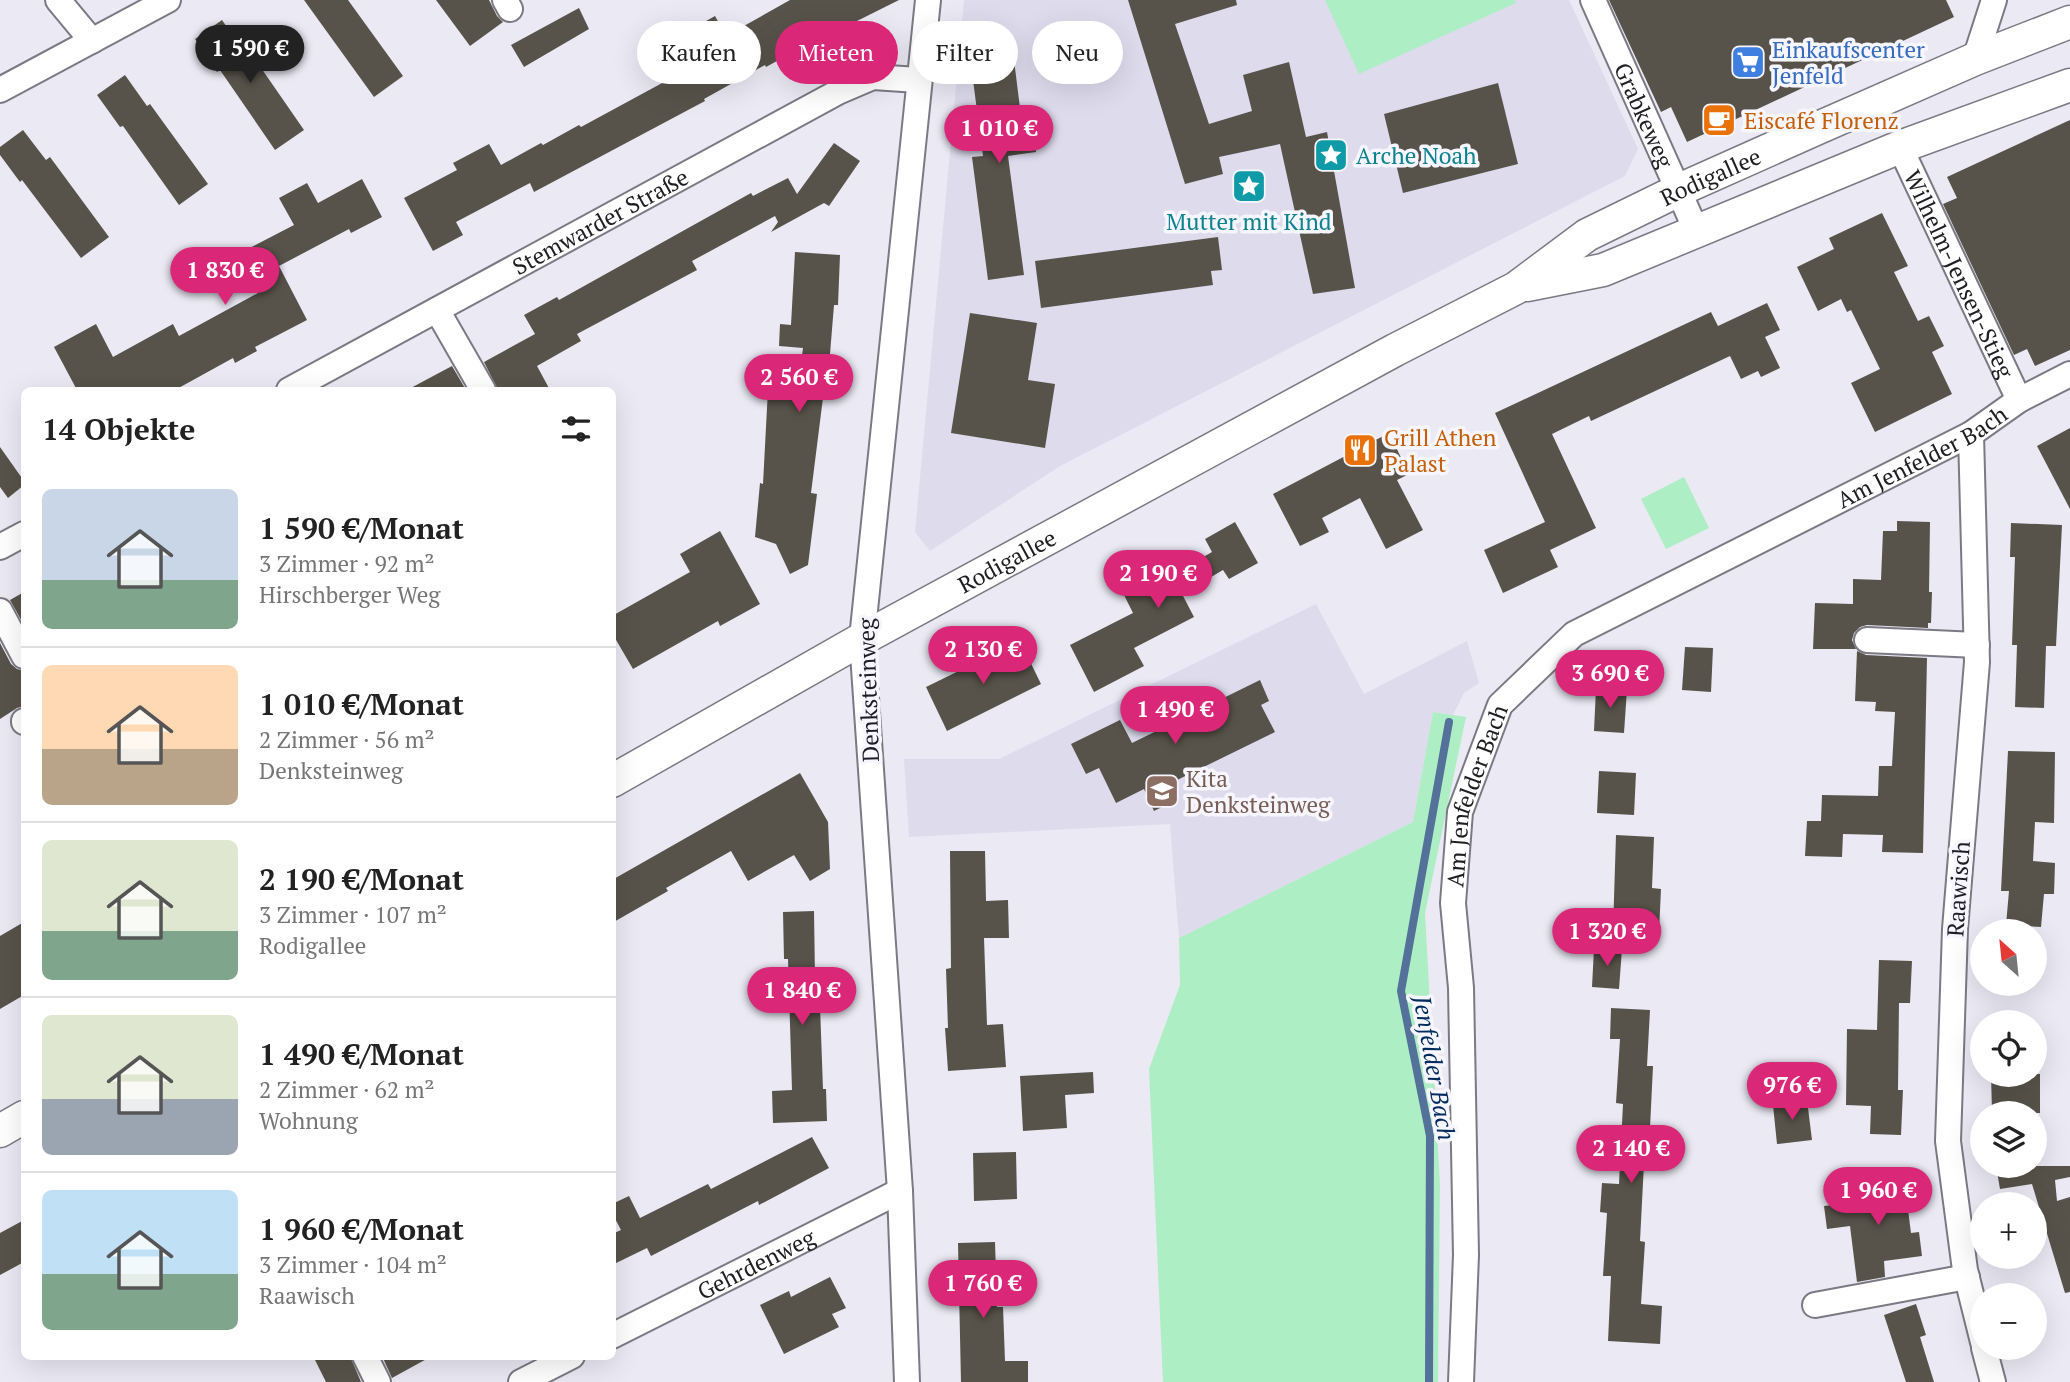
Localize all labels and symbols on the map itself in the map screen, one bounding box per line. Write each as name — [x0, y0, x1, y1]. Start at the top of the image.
pin: 1 590 € — [185, 25, 315, 85]
place label: Einkaufscenter Jenfeld — [1772, 34, 1925, 91]
supermarket icon: Einkaufscenter Jenfeld — [1729, 43, 1767, 81]
street label: Grabkeweg — [1607, 57, 1682, 173]
cafe icon: Eiscafé Florenz — [1700, 101, 1738, 139]
place label: Eiscafé Florenz — [1744, 105, 1899, 136]
pin: 1 010 € — [934, 106, 1064, 165]
place icon: Arche Noah — [1312, 136, 1350, 174]
place label: Arche Noah — [1356, 140, 1477, 171]
street label: Rodigallee — [1655, 140, 1766, 212]
street label: Stemwarder Straße — [507, 161, 694, 281]
street label: Wilhelm-Jensen-Stieg — [1897, 165, 2022, 384]
place icon: Mutter mit Kind — [1230, 167, 1268, 205]
place label: Mutter mit Kind — [1166, 206, 1332, 237]
pin: 1 830 € — [160, 247, 290, 307]
pin: 2 560 € — [734, 354, 864, 414]
street label: Am Jenfelder Bach — [1831, 398, 2013, 515]
place label: Grill Athen Palast — [1384, 422, 1497, 479]
restaurant icon: Grill Athen Palast — [1341, 431, 1379, 469]
street label: Rodigallee — [952, 521, 1061, 600]
pin: 2 190 € — [1093, 550, 1223, 610]
street label: Denksteinweg — [850, 617, 886, 763]
pin: 2 130 € — [918, 626, 1048, 686]
pin: 3 690 € — [1545, 650, 1675, 710]
pin: 1 490 € — [1110, 686, 1240, 746]
street label: Am Jenfelder Bach — [1439, 700, 1515, 888]
place label: Kita Denksteinweg — [1186, 763, 1331, 820]
school or university icon: Kita Denksteinweg — [1143, 772, 1181, 810]
street label: Raawisch — [1939, 840, 1977, 938]
pin: 1 320 € — [1542, 908, 1672, 968]
north arrow — [1970, 919, 2048, 996]
pin: 1 840 € — [737, 968, 867, 1027]
water label: Jenfelder Bach — [1406, 992, 1463, 1143]
pin: 976 € — [1743, 1062, 1841, 1122]
pin: 2 140 € — [1566, 1126, 1696, 1185]
pin: 1 960 € — [1813, 1168, 1943, 1227]
street label: Gehrdenweg — [692, 1221, 821, 1306]
pin: 1 760 € — [918, 1260, 1048, 1320]

